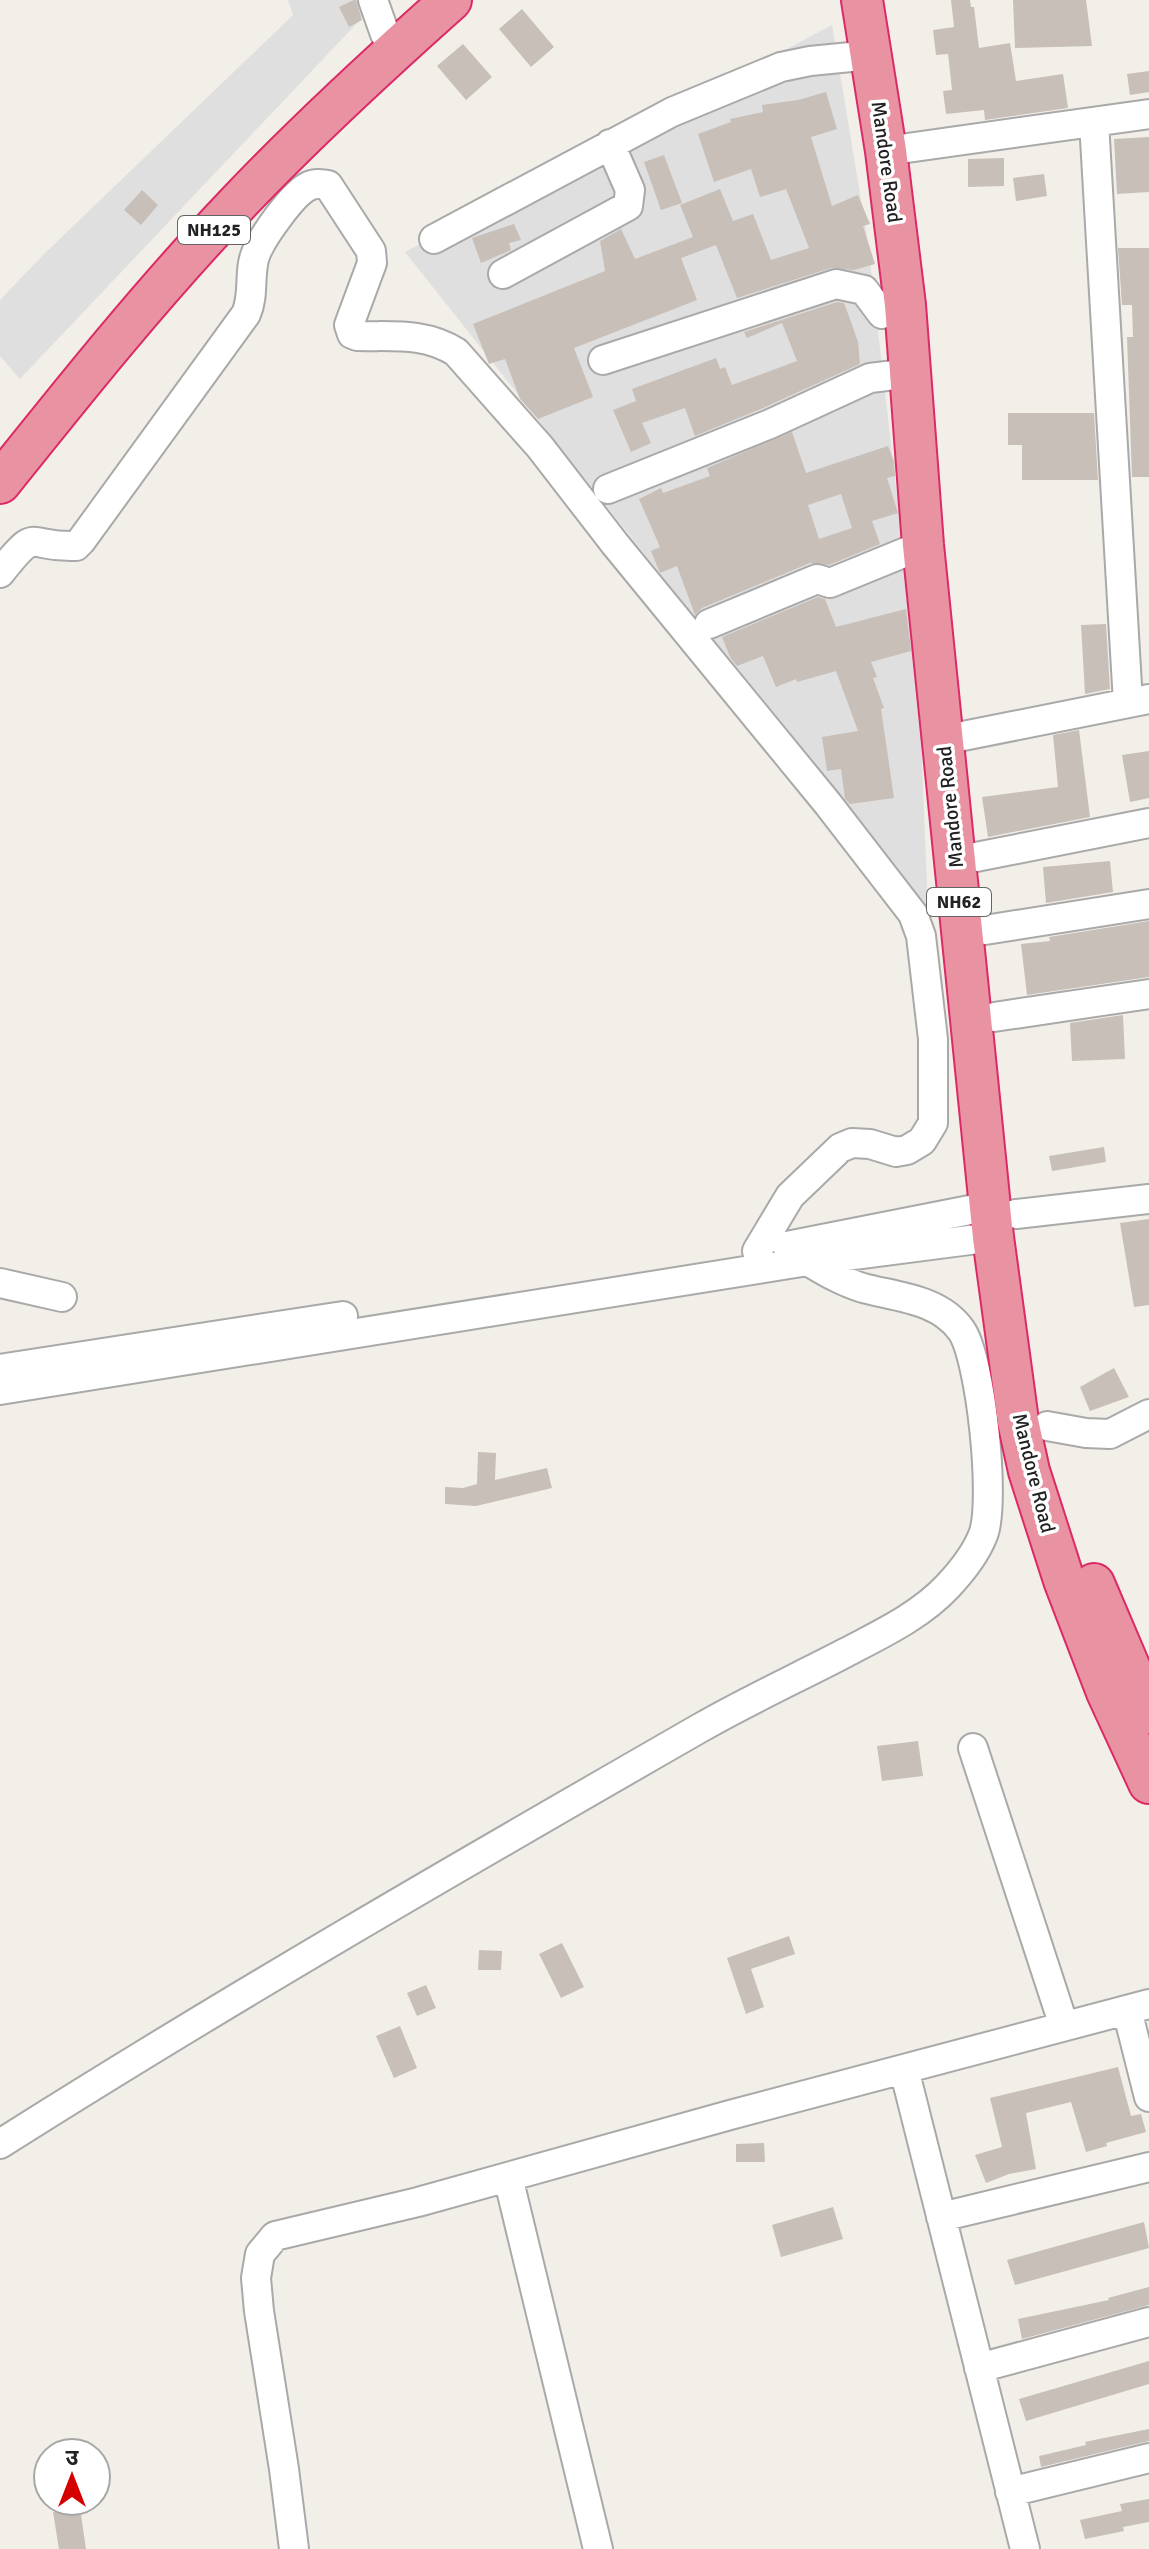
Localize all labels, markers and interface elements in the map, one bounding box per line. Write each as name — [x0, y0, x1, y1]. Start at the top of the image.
street label: Mandore Road — [866, 100, 907, 224]
road number: NH125 — [178, 216, 250, 244]
street label: Mandore Road — [932, 745, 969, 869]
road number: NH62 — [927, 888, 991, 916]
street label: Mandore Road — [1007, 1411, 1060, 1536]
north arrow — [32, 2437, 112, 2517]
text: उ — [66, 2444, 80, 2471]

